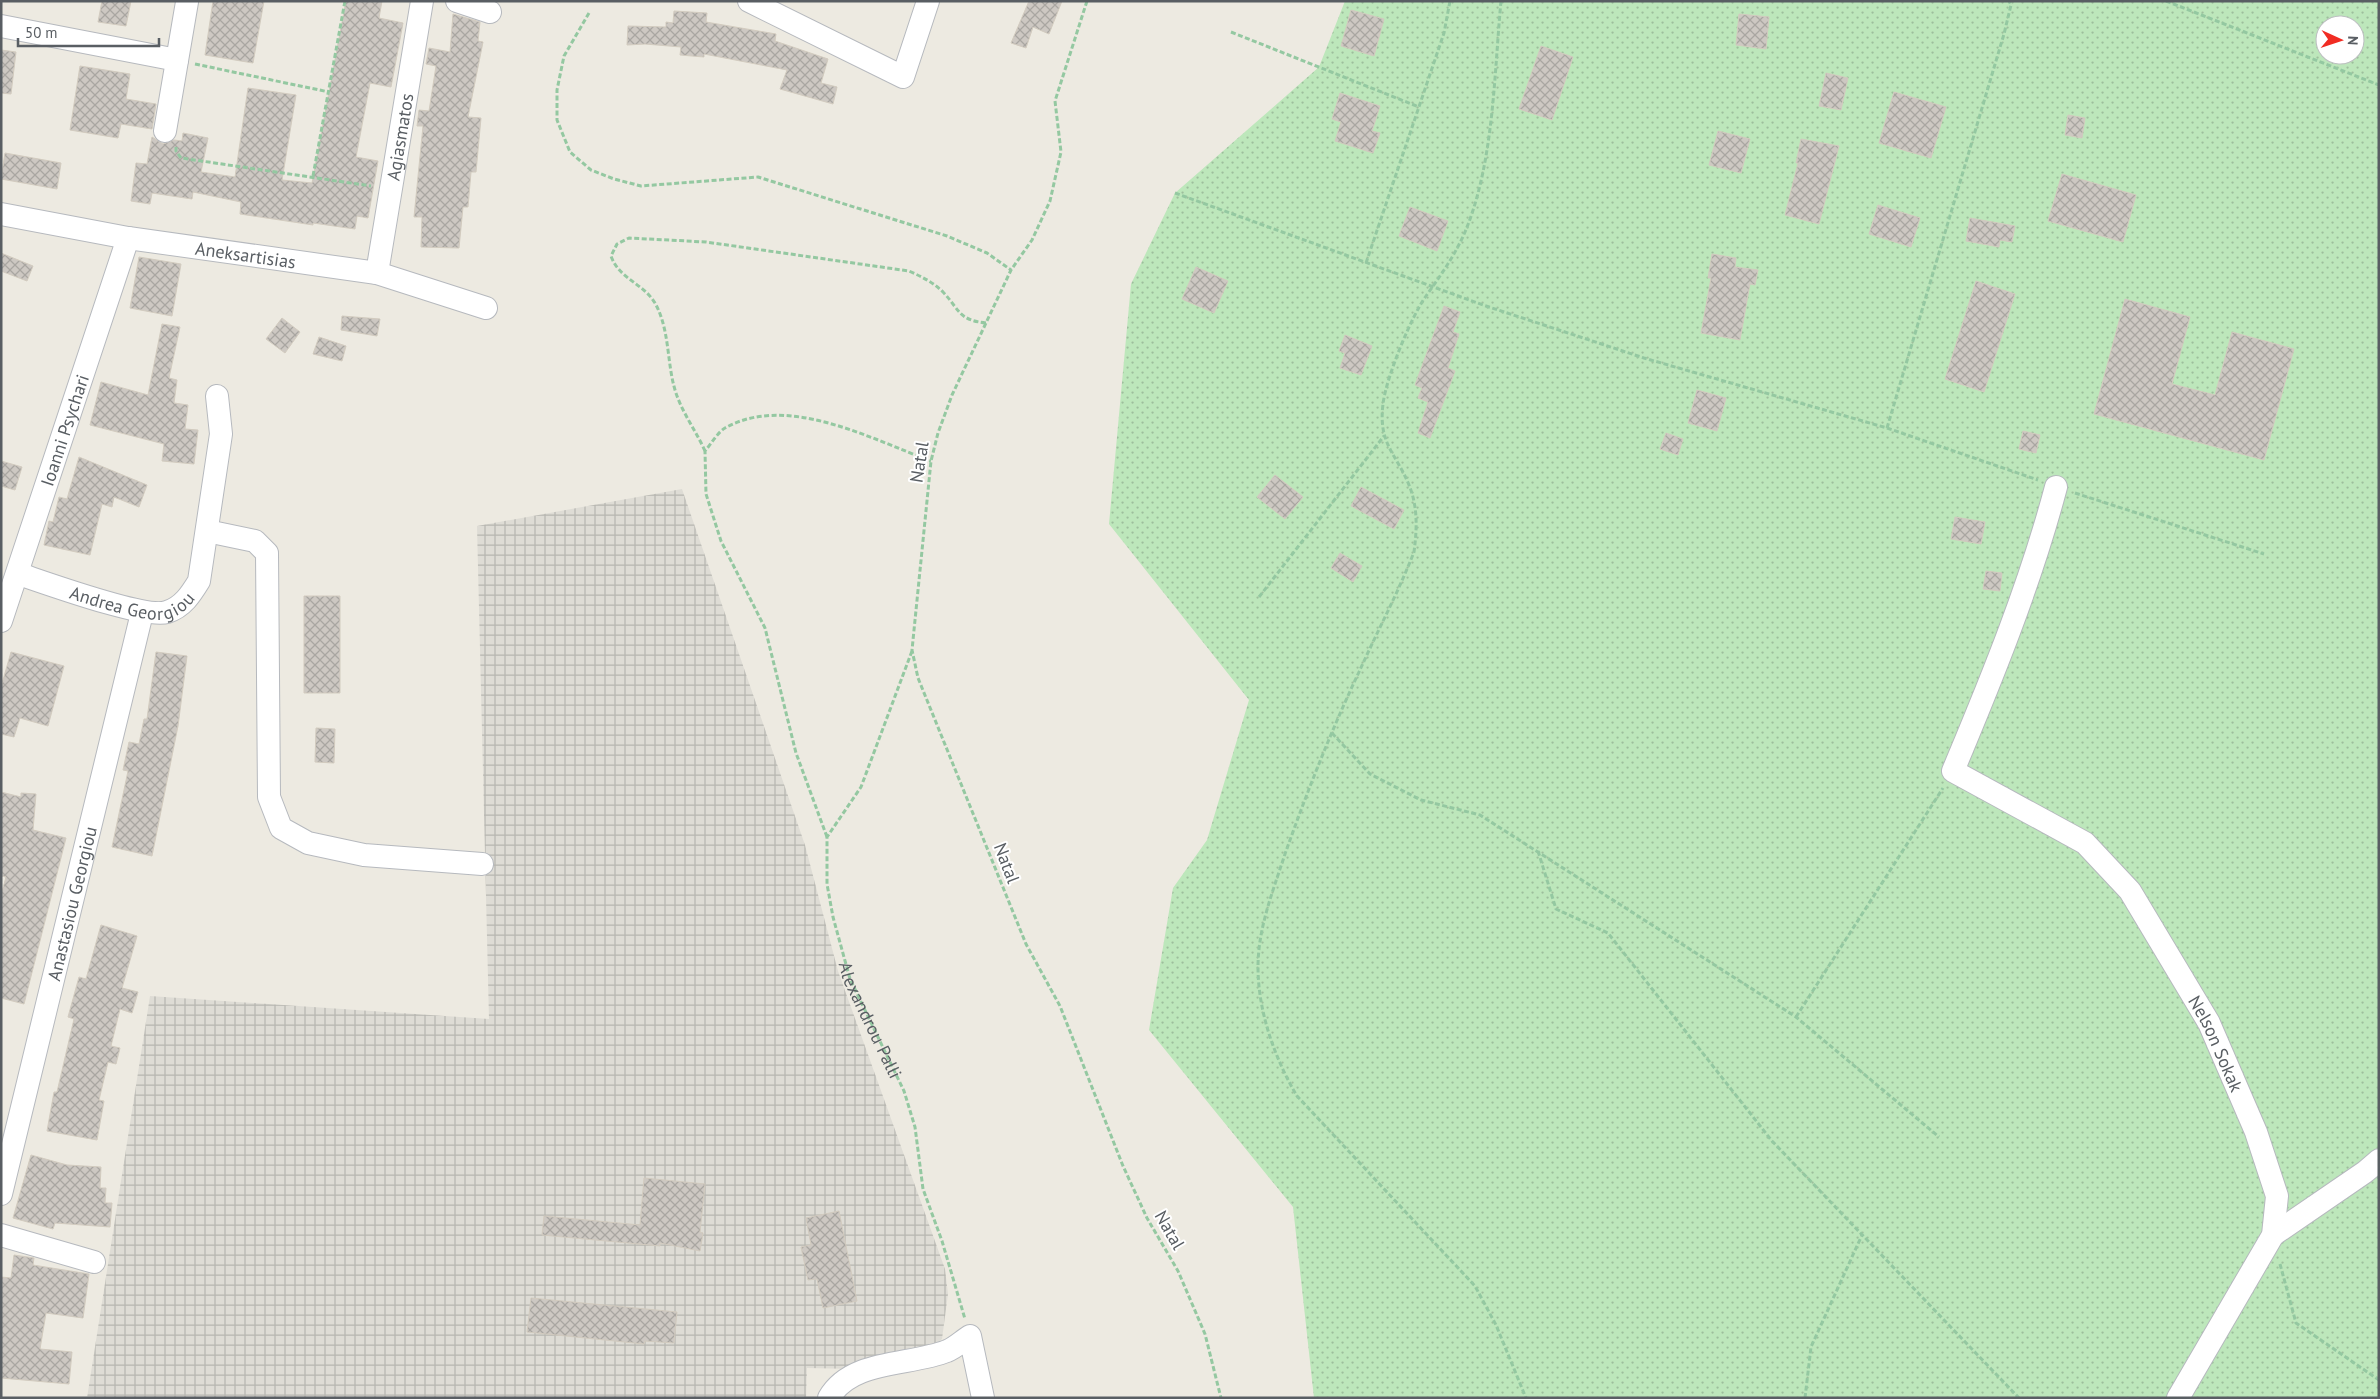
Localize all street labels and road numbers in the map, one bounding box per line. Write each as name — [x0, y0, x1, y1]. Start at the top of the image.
street label: Agiasmatos — [381, 92, 418, 182]
street label: Aneksartisias — [194, 236, 297, 273]
street label: Ioanni Psychari — [35, 371, 93, 489]
street label: Natal — [904, 439, 934, 484]
street label: Andrea Georgiou — [64, 577, 192, 599]
street label: Anastasiou Georgiou — [42, 824, 101, 983]
street label: Natal — [989, 840, 1025, 887]
street label: Alexandrou Palli — [834, 959, 908, 1082]
street label: Nelson Sokak — [2184, 991, 2249, 1095]
street label: Natal — [1150, 1206, 1191, 1254]

